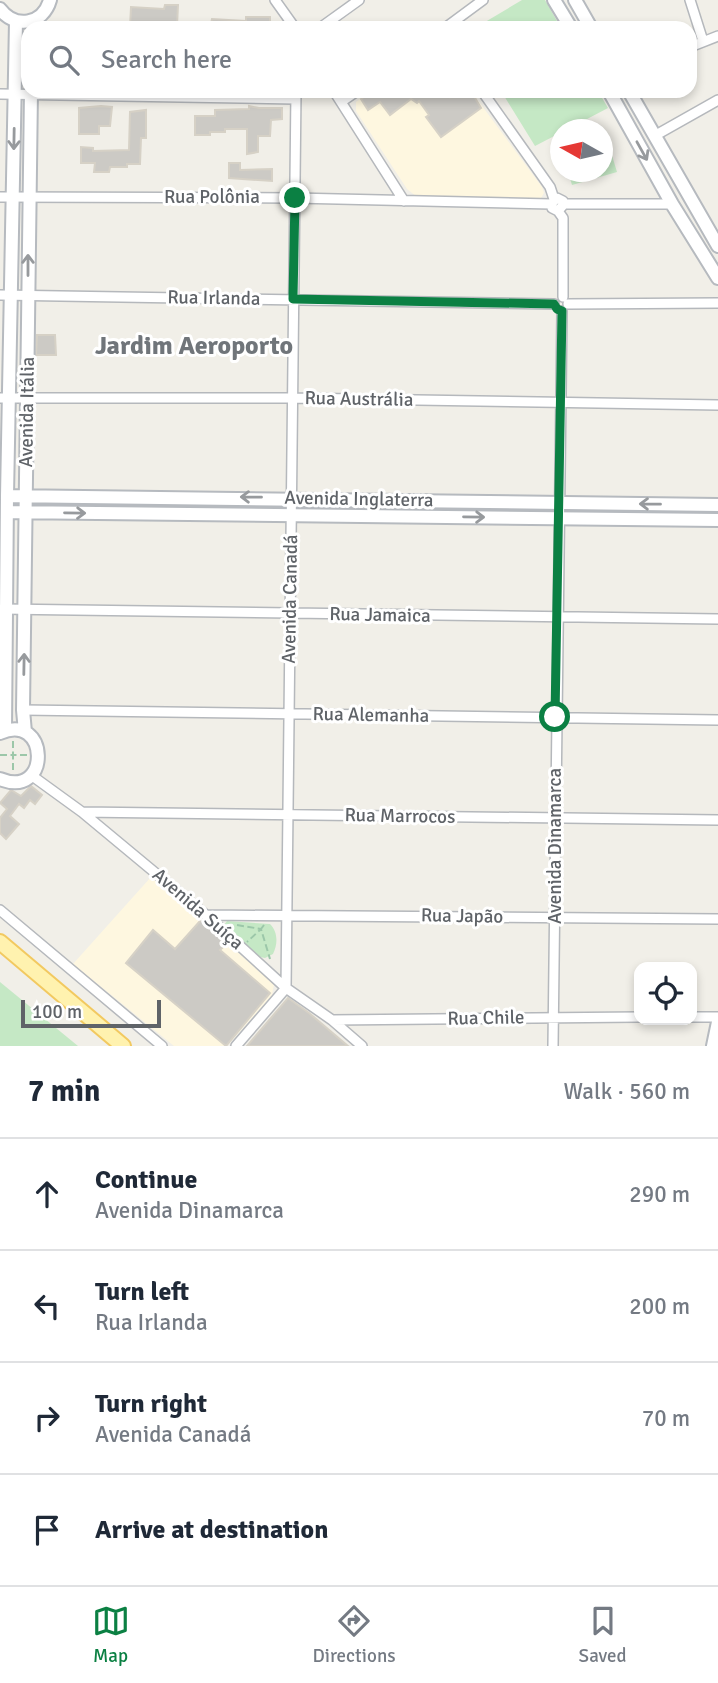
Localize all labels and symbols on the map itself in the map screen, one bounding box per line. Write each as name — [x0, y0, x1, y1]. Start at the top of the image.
north arrow — [550, 119, 613, 182]
one-way arrow — [7, 127, 21, 150]
one-way arrow — [635, 140, 649, 160]
route end — [279, 182, 310, 213]
street label: Rua Polônia — [164, 185, 260, 209]
one-way arrow — [21, 254, 35, 277]
street label: Rua Irlanda — [167, 285, 261, 311]
district label: Jardim Aeroporto — [95, 330, 293, 362]
street label: Avenida Itália — [14, 356, 40, 468]
street label: Rua Austrália — [304, 386, 414, 412]
street label: Avenida Inglaterra — [284, 486, 434, 512]
one-way arrow — [240, 491, 263, 504]
one-way arrow — [639, 497, 662, 511]
one-way arrow — [63, 506, 86, 520]
one-way arrow — [462, 510, 485, 524]
street label: Avenida Canadá — [277, 534, 303, 664]
street label: Rua Jamaica — [329, 602, 431, 628]
one-way arrow — [17, 653, 31, 676]
route start — [539, 701, 570, 732]
street label: Rua Alemanha — [312, 702, 430, 728]
street label: Avenida Dinamarca — [543, 768, 567, 924]
street label: Rua Marrocos — [344, 803, 456, 829]
street label: Avenida Suíça — [147, 863, 249, 955]
street label: Rua Japão — [421, 903, 503, 929]
scale bar — [21, 997, 161, 1029]
street label: Rua Chile — [447, 1005, 525, 1031]

